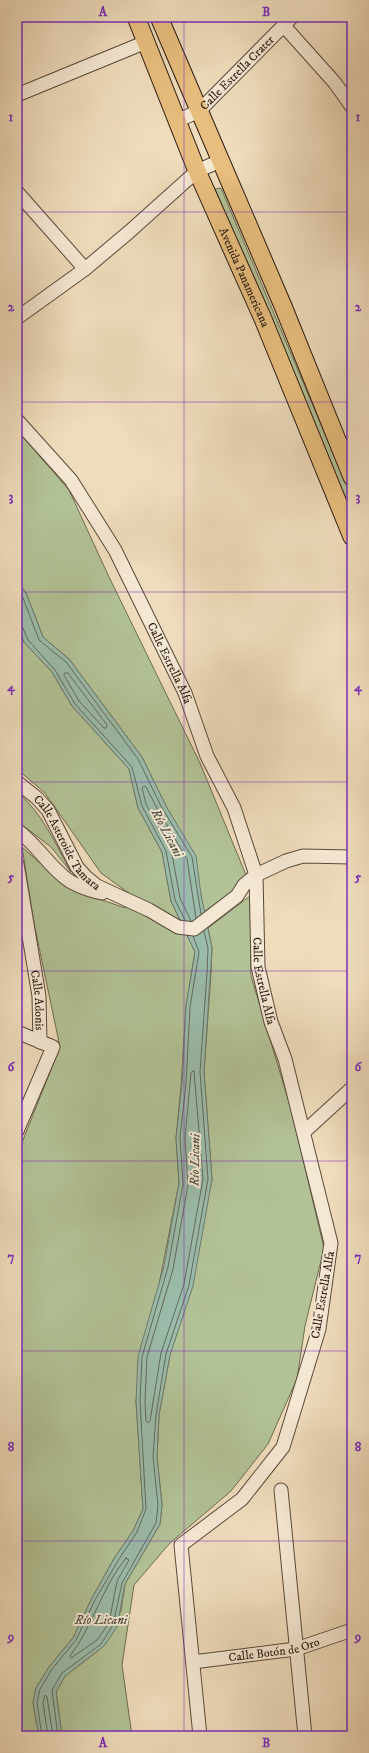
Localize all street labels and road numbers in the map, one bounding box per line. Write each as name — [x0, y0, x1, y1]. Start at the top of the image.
street label: Calle Estrella Crater — [197, 32, 277, 113]
street label: Avenida Panamericana — [216, 225, 273, 330]
street label: Calle Estrella Alfa — [144, 620, 196, 706]
street label: Calle Asteroide Tamara — [30, 792, 104, 894]
street label: Calle Estrella Alfa — [250, 937, 279, 1027]
street label: Calle Adonis — [27, 969, 47, 1031]
street label: Calle Estrella Alfa — [308, 1249, 338, 1340]
street label: Calle Botón de Oro — [228, 1634, 322, 1665]

